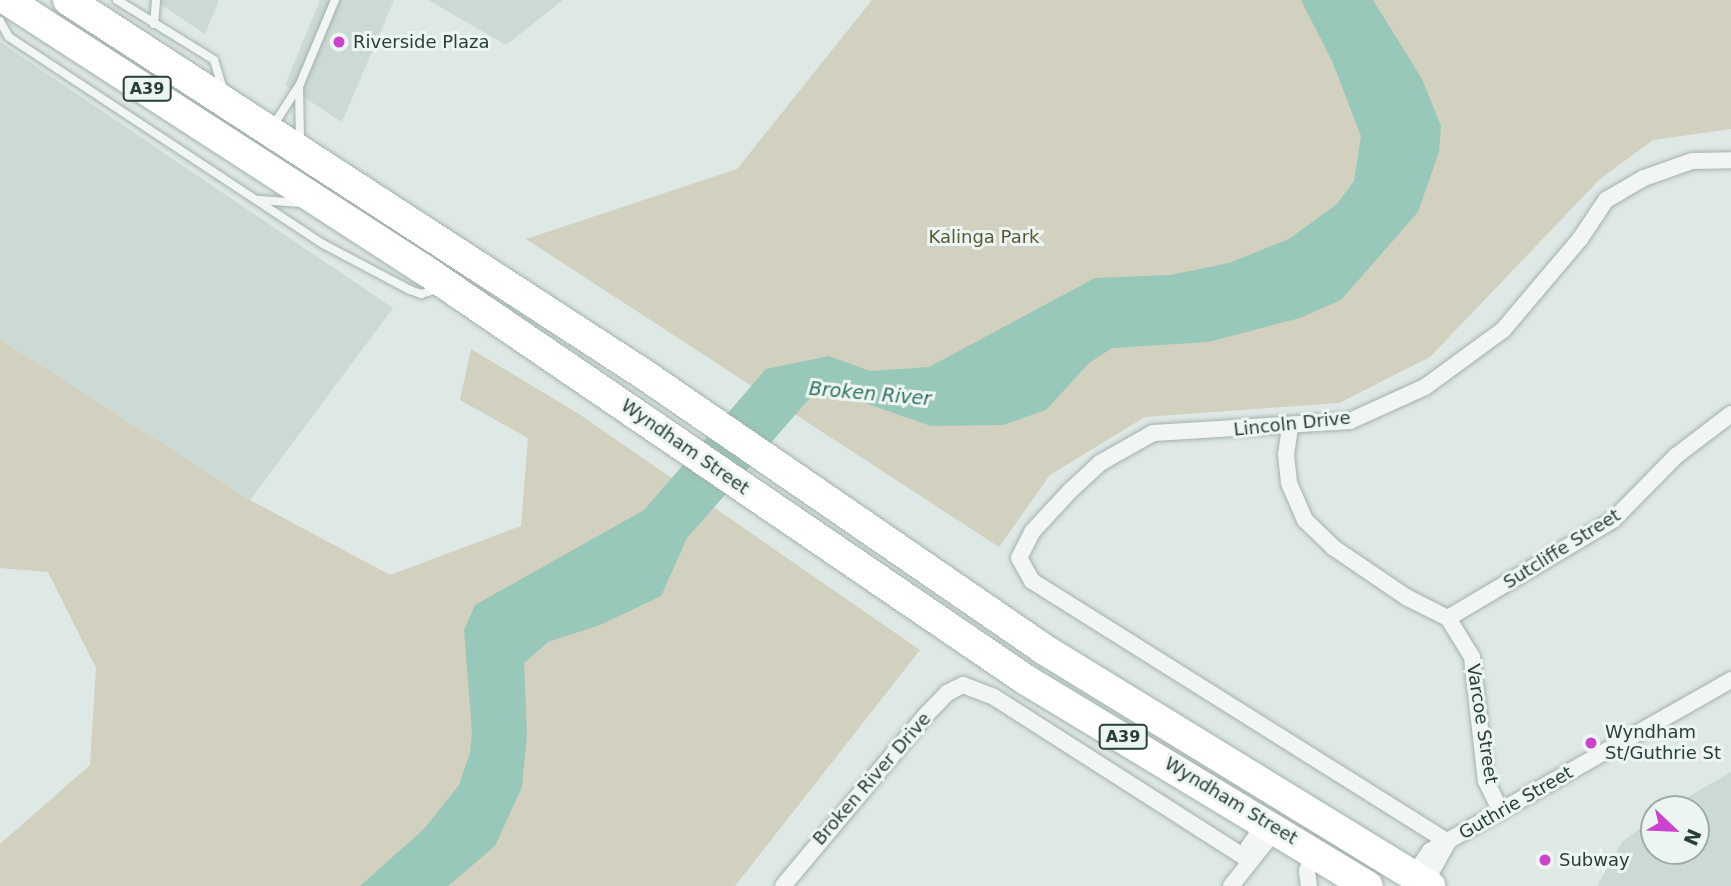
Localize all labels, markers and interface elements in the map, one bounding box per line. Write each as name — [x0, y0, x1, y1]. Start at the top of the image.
place label: Riverside Plaza — [353, 31, 490, 53]
marker: Riverside Plaza — [331, 34, 347, 50]
road number: A39 — [122, 76, 172, 102]
park label: Kalinga Park — [928, 226, 1040, 248]
water label: Broken River — [808, 377, 932, 411]
street label: Wyndham Street — [617, 395, 753, 499]
street label: Lincoln Drive — [1232, 407, 1352, 441]
street label: Sutcliffe Street — [1500, 504, 1624, 594]
street label: Varcoe Street — [1462, 662, 1502, 786]
street label: Broken River Drive — [809, 708, 935, 850]
place label: Wyndham St/Guthrie St — [1605, 722, 1721, 764]
road number: A39 — [1098, 724, 1148, 750]
marker: Wyndham St/Guthrie St — [1583, 735, 1599, 751]
street label: Wyndham Street — [1161, 753, 1301, 849]
street label: Guthrie Street — [1455, 762, 1577, 844]
north arrow — [1640, 795, 1710, 865]
text: N — [1679, 826, 1706, 849]
place label: Subway — [1559, 849, 1630, 871]
marker: Subway — [1537, 852, 1553, 868]

